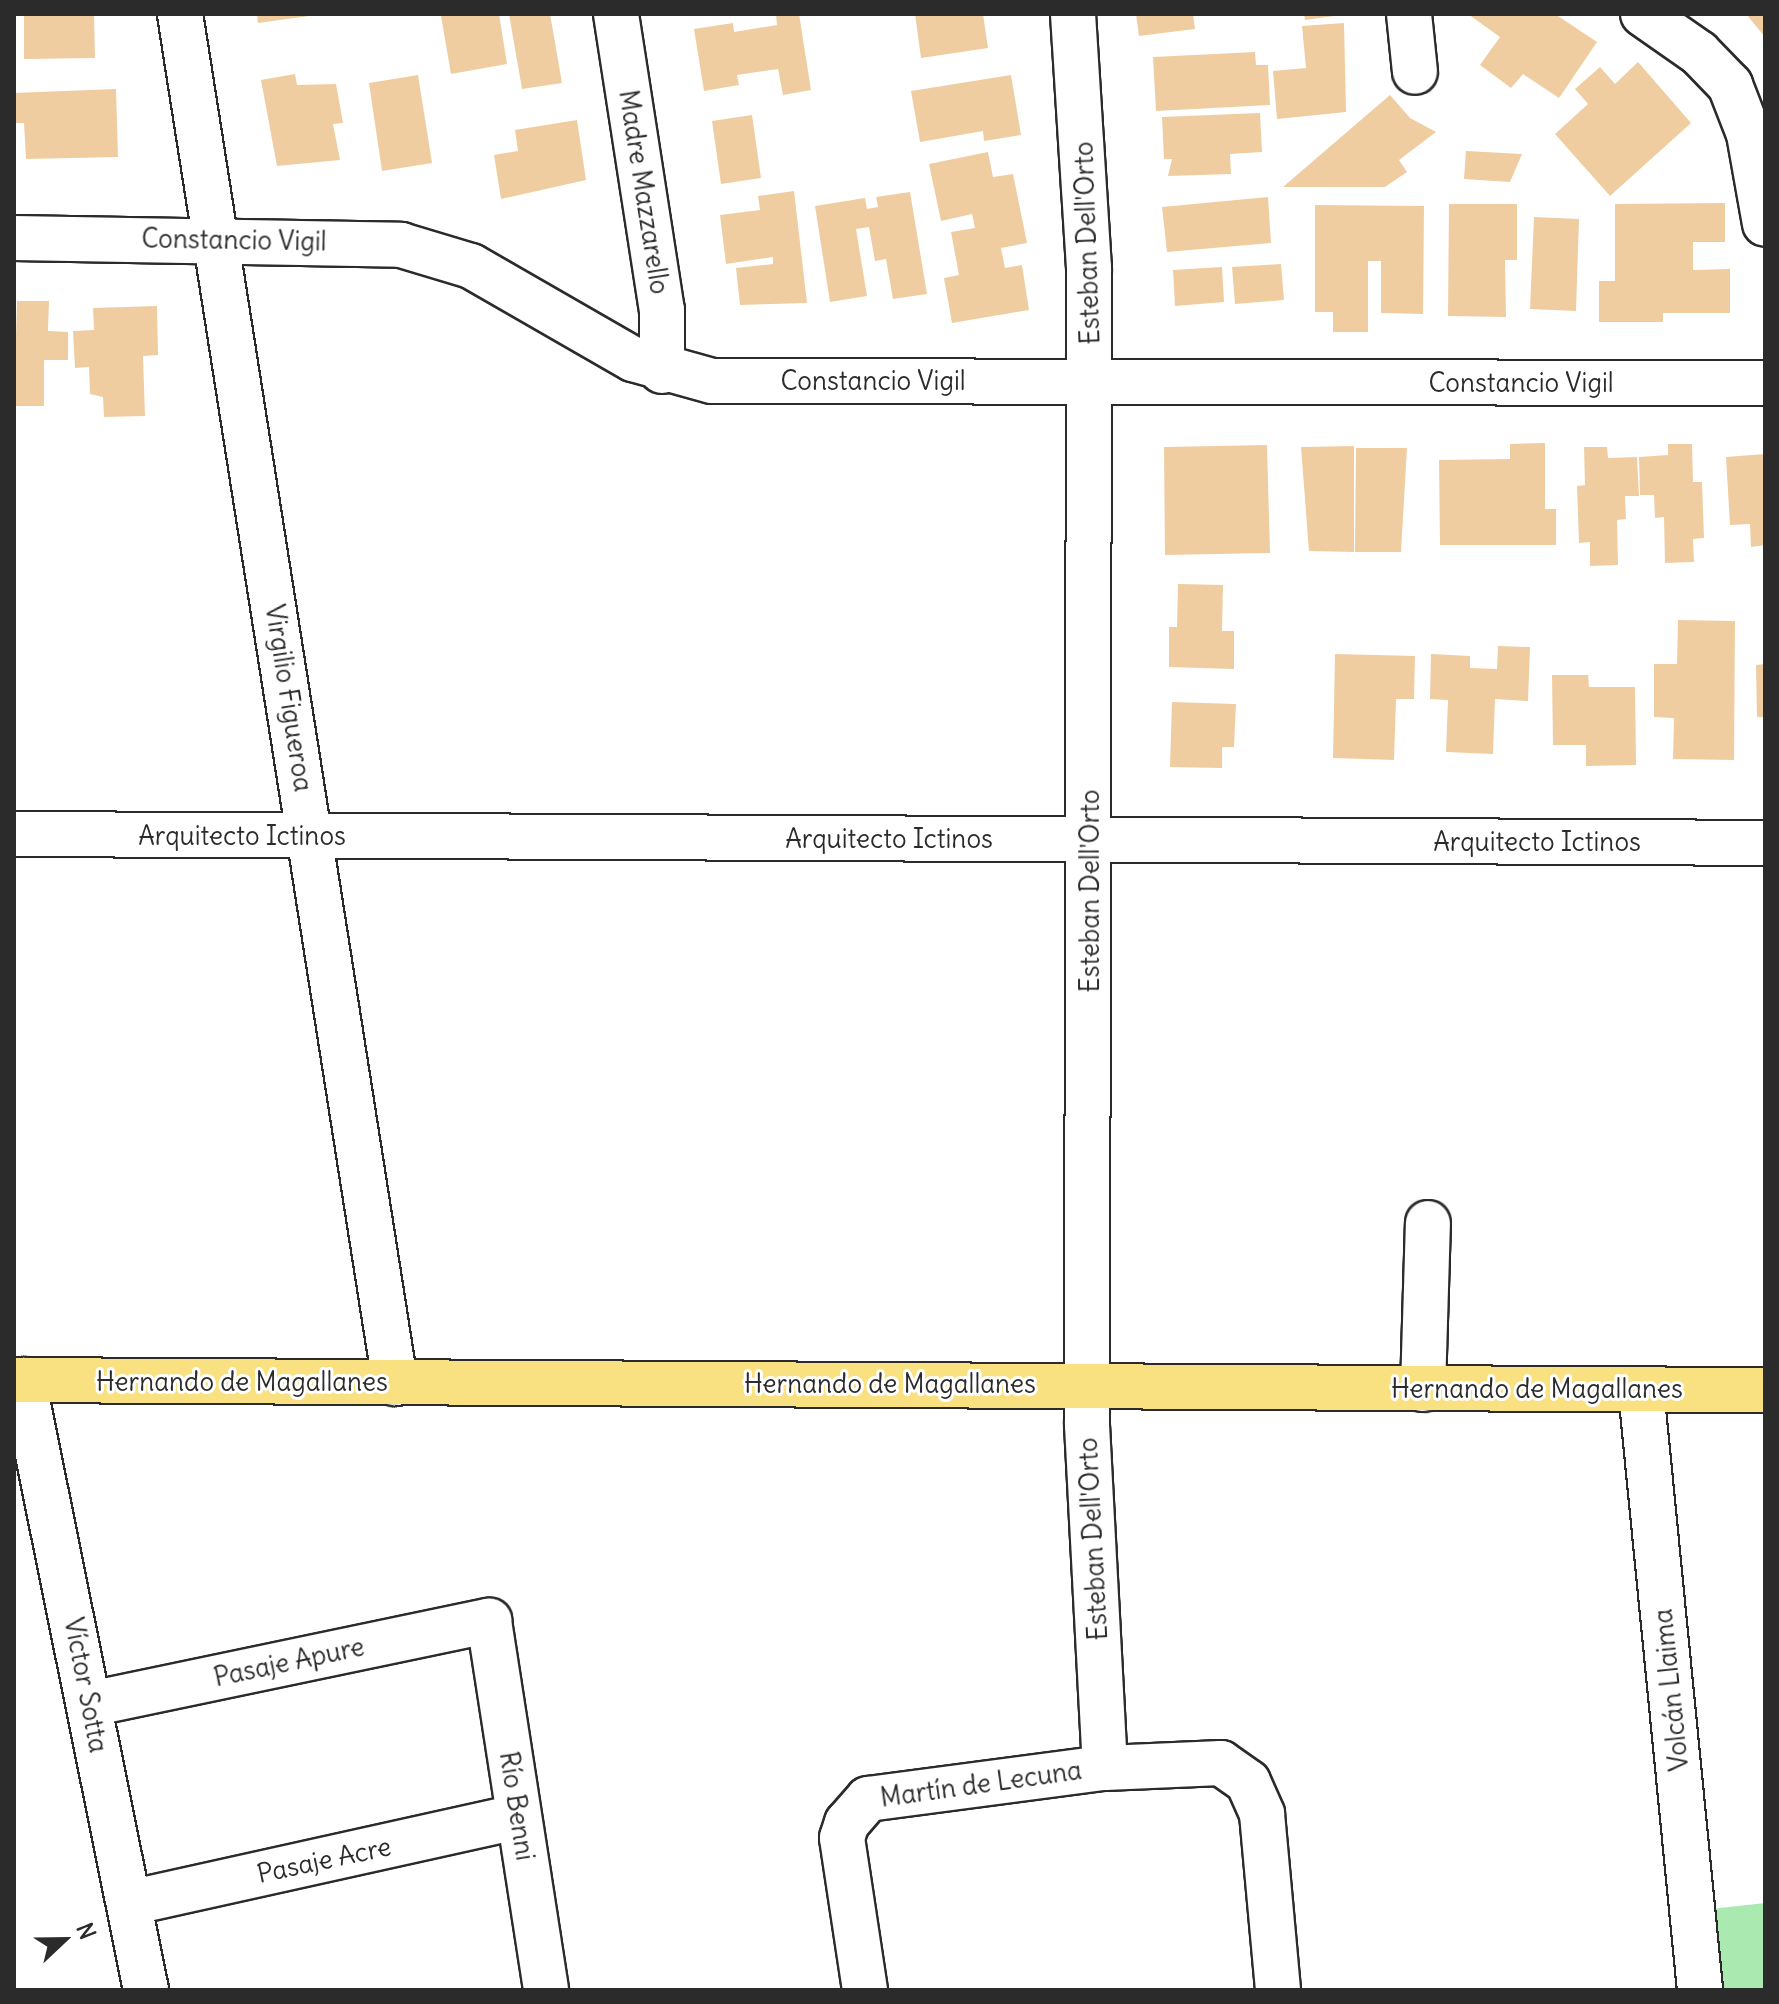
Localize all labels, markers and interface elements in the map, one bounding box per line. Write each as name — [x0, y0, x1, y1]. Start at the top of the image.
street label: Madre Mazzarello — [612, 88, 676, 296]
street label: Esteban Dell'Orto — [1068, 141, 1106, 345]
street label: Constancio Vigil — [141, 223, 327, 257]
street label: Constancio Vigil — [780, 365, 966, 397]
street label: Constancio Vigil — [1428, 367, 1614, 399]
street label: Virgilio Figueroa — [259, 602, 319, 794]
street label: Esteban Dell'Orto — [1074, 789, 1106, 993]
street label: Arquitecto Ictinos — [138, 820, 346, 852]
street label: Arquitecto Ictinos — [785, 823, 993, 855]
street label: Arquitecto Ictinos — [1433, 826, 1641, 858]
street label: Hernando de Magallanes — [96, 1366, 388, 1398]
street label: Hernando de Magallanes — [744, 1368, 1036, 1400]
street label: Hernando de Magallanes — [1391, 1373, 1683, 1405]
street label: Esteban Dell'Orto — [1072, 1437, 1114, 1641]
street label: Volcán Llaima — [1647, 1607, 1695, 1773]
street label: Víctor Sotta — [58, 1615, 114, 1755]
street label: Pasaje Apure — [211, 1631, 367, 1693]
street label: Río Benni — [493, 1749, 541, 1863]
street label: Martín de Lecuna — [878, 1754, 1084, 1814]
street label: Pasaje Acre — [254, 1831, 394, 1889]
north arrow — [24, 1900, 104, 1980]
text: N — [70, 1919, 102, 1943]

